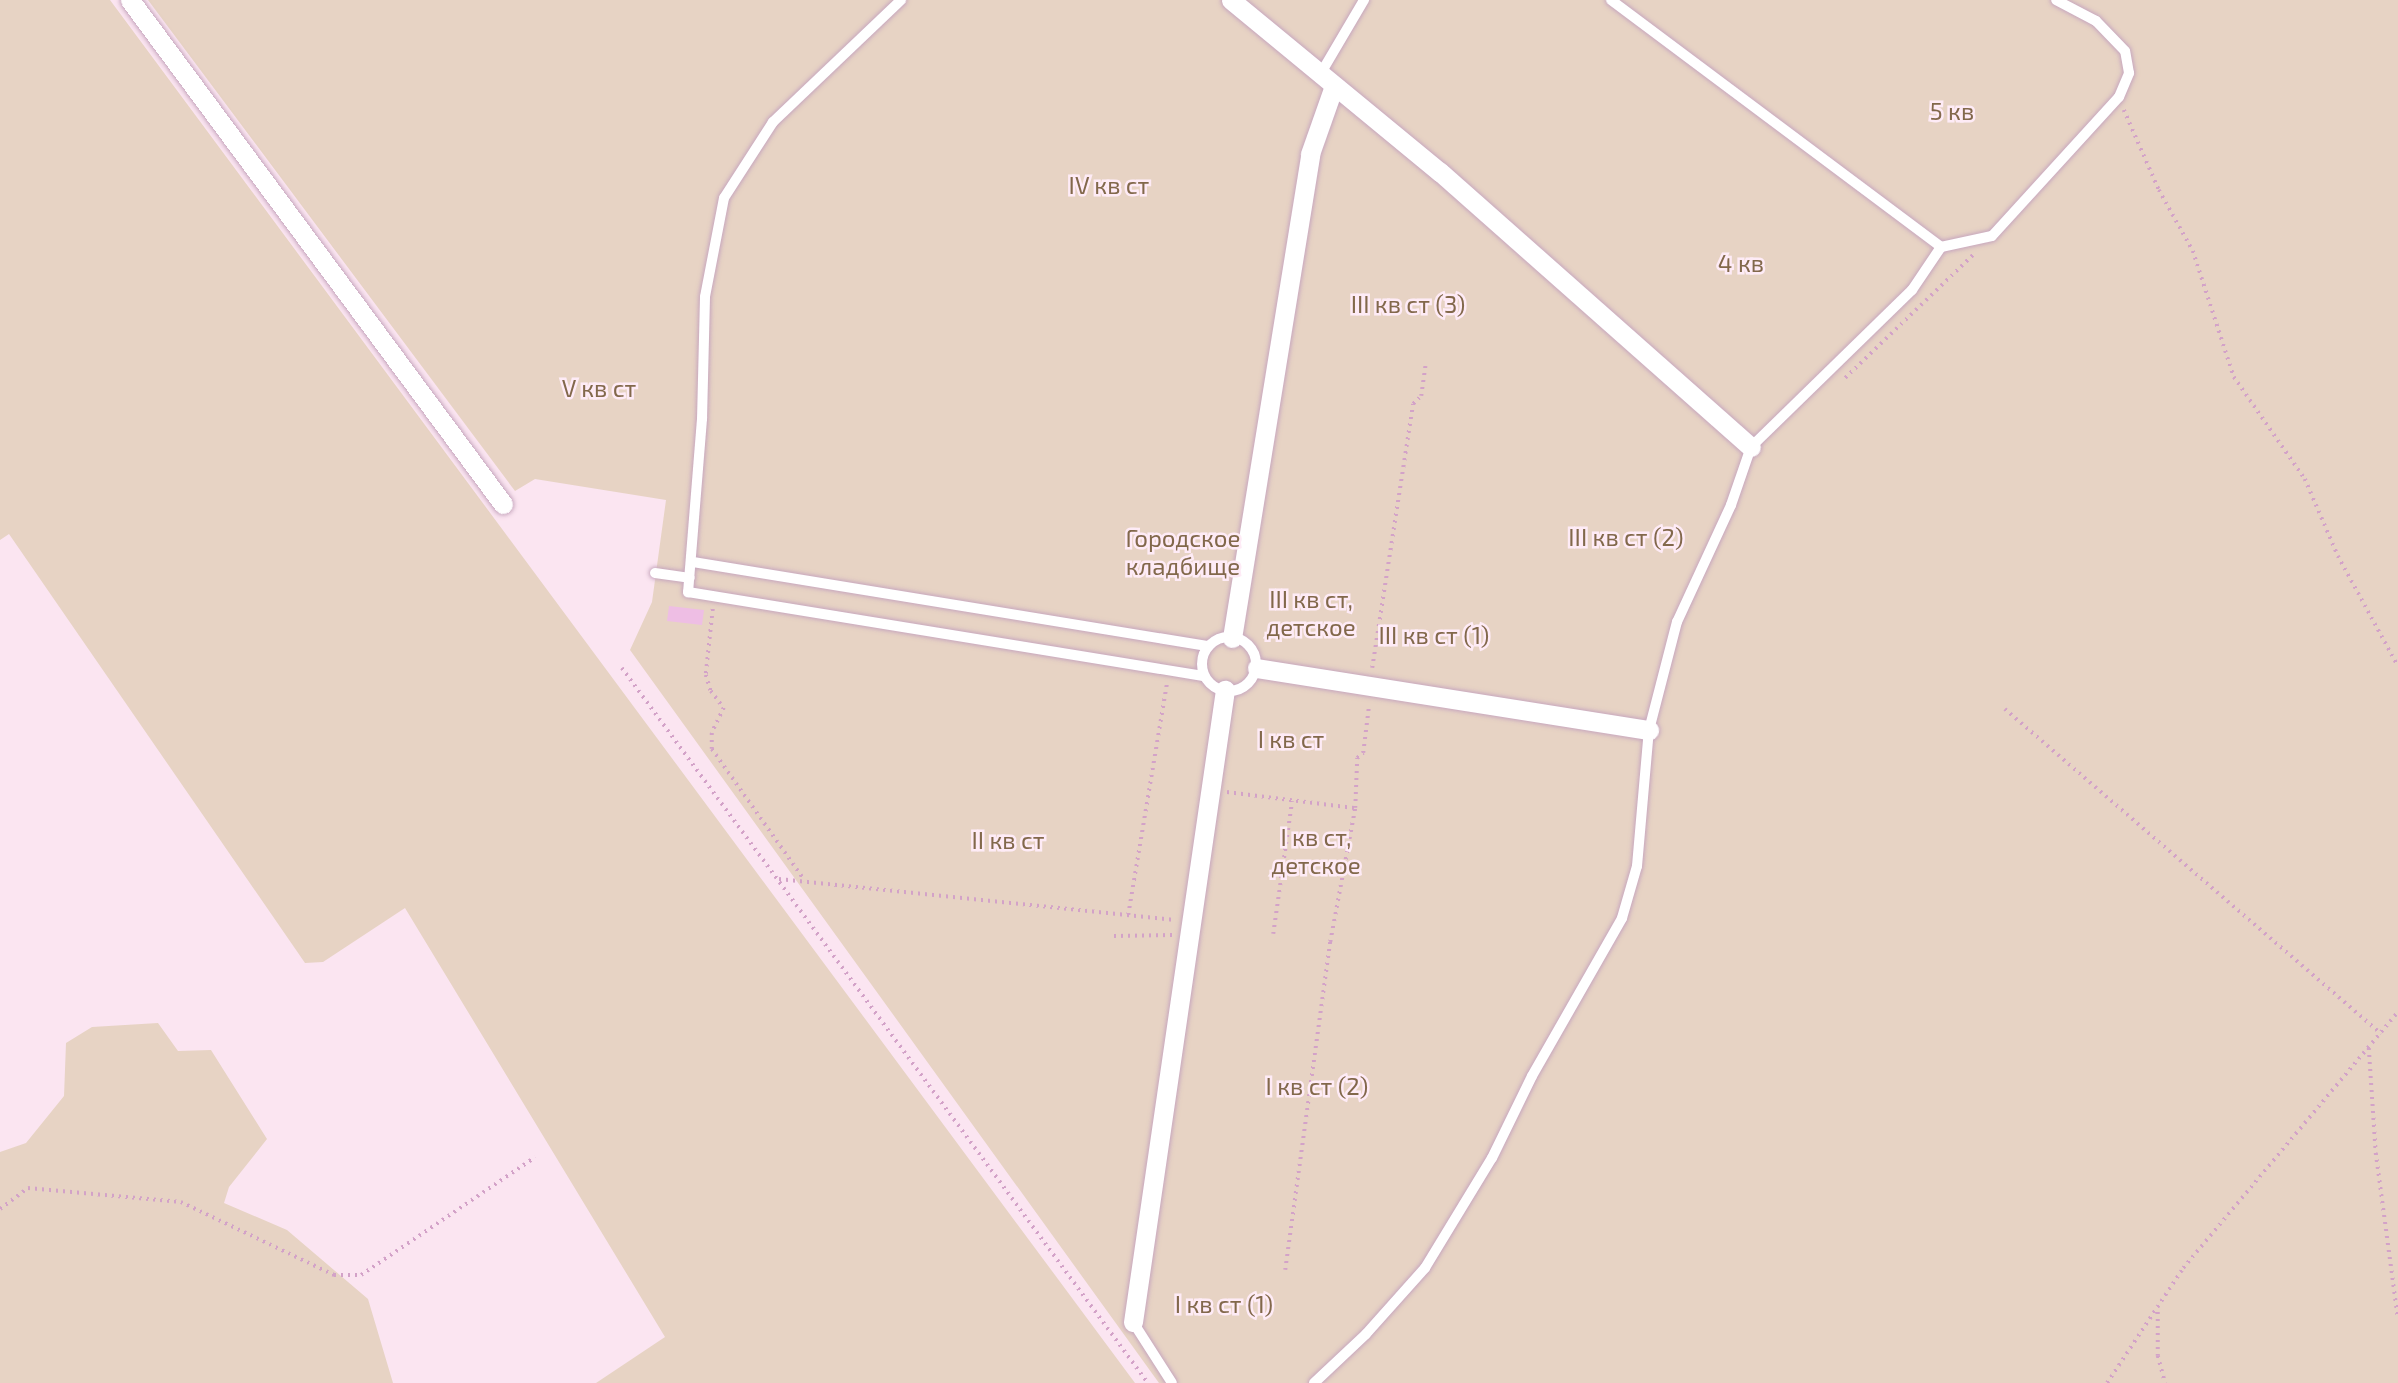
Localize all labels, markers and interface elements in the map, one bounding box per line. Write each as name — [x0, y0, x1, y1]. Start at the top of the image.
park label: 5 кв — [1930, 97, 1974, 125]
park label: IV кв ст — [1068, 171, 1150, 199]
park label: 4 кв — [1718, 249, 1764, 277]
park label: III кв ст (3) — [1351, 290, 1465, 318]
park label: V кв ст — [561, 374, 637, 402]
park label: III кв ст (2) — [1568, 523, 1684, 551]
park label: Городское кладбище — [1126, 524, 1240, 580]
park label: III кв ст, детское — [1266, 585, 1356, 641]
park label: III кв ст (1) — [1379, 621, 1489, 649]
park label: I кв ст — [1258, 725, 1324, 753]
park label: I кв ст, детское — [1271, 823, 1361, 879]
park label: II кв ст — [971, 826, 1045, 854]
park label: I кв ст (2) — [1266, 1072, 1368, 1100]
park label: I кв ст (1) — [1175, 1290, 1273, 1318]

